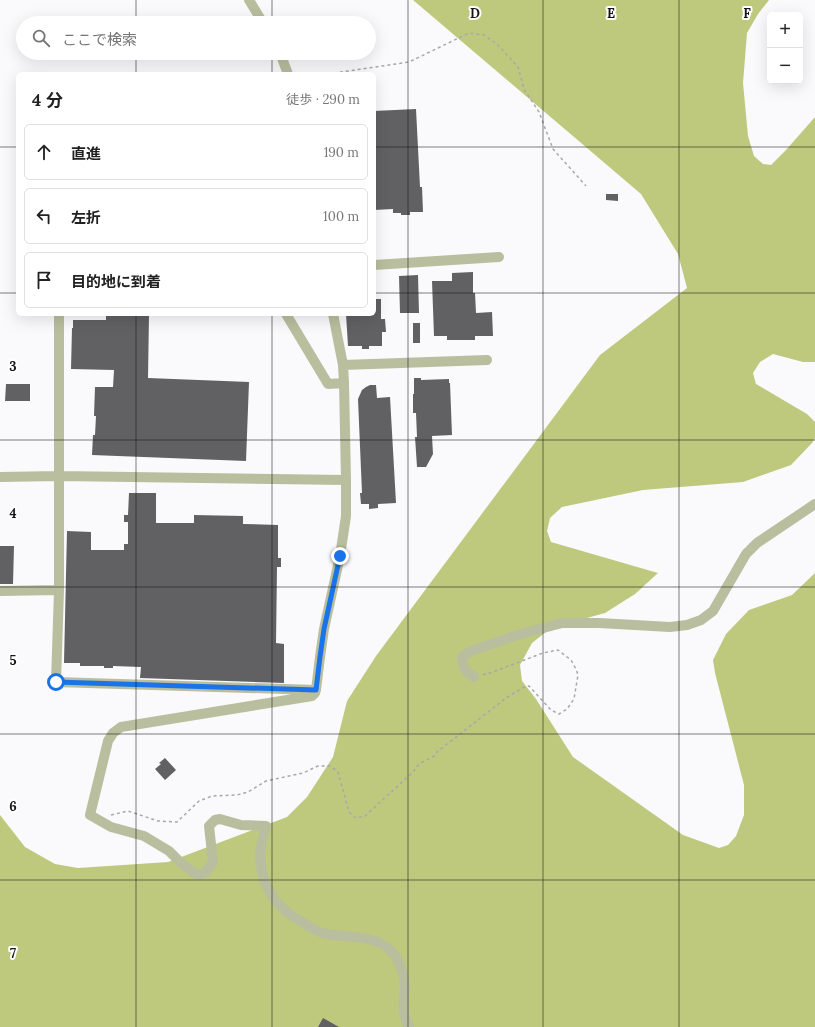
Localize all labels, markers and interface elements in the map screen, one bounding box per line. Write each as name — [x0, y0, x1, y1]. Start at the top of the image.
text: D — [470, 5, 480, 22]
text: E — [607, 5, 615, 22]
text: F — [743, 5, 751, 22]
map controls — [767, 12, 803, 84]
button: + — [767, 12, 803, 48]
search box — [16, 16, 376, 60]
icon: search — [30, 27, 52, 49]
text: ここで検索 — [62, 30, 137, 49]
button: − — [767, 48, 803, 84]
text: 4 分 — [32, 89, 63, 111]
text: 徒歩 · 290 m — [286, 91, 360, 108]
icon: ahead — [33, 141, 55, 163]
text: 直進 — [71, 144, 101, 163]
text: 190 m — [324, 144, 359, 161]
icon: left — [33, 205, 55, 227]
text: 左折 — [71, 208, 101, 227]
text: 100 m — [323, 208, 359, 225]
icon: arrive — [33, 269, 55, 291]
text: 目的地に到着 — [71, 272, 161, 291]
text: 3 — [9, 358, 17, 375]
text: 4 — [9, 505, 17, 522]
route end — [331, 547, 349, 565]
text: 5 — [9, 652, 17, 669]
route start — [47, 673, 65, 691]
text: 6 — [9, 798, 17, 815]
text: 7 — [10, 945, 16, 962]

